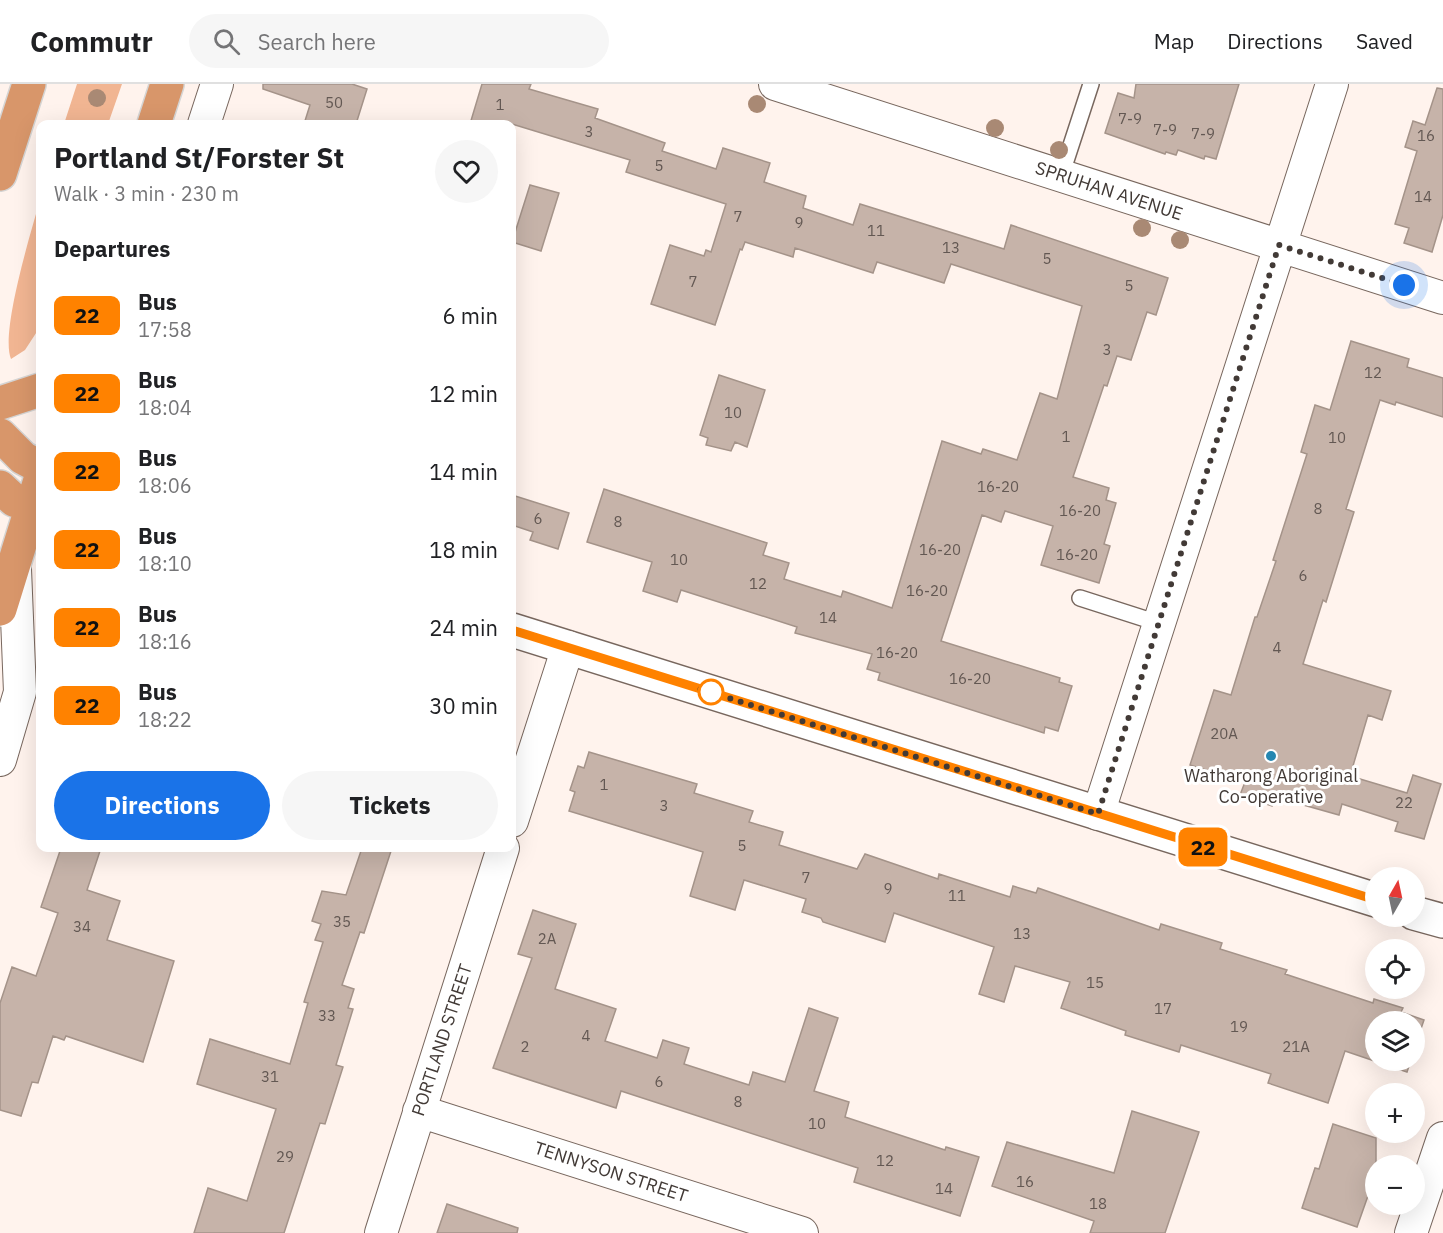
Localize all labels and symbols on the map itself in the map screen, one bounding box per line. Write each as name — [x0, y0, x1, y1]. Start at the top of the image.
house number: 50 — [325, 93, 343, 112]
house number: 1 — [495, 95, 505, 114]
house number: 7-9 — [1118, 109, 1142, 128]
house number: 7-9 — [1153, 120, 1177, 139]
house number: 3 — [584, 122, 594, 141]
house number: 7-9 — [1191, 124, 1215, 143]
house number: 16 — [1417, 126, 1435, 145]
house number: 5 — [654, 156, 664, 175]
street label: SPRUHAN AVENUE — [1032, 156, 1186, 225]
house number: 14 — [1414, 187, 1432, 206]
house number: 7 — [733, 207, 743, 226]
house number: 9 — [794, 213, 804, 232]
house number: 11 — [867, 221, 885, 240]
house number: 13 — [942, 238, 960, 257]
house number: 5 — [1042, 249, 1052, 268]
your location — [1389, 270, 1419, 300]
house number: 7 — [688, 272, 698, 291]
house number: 5 — [1124, 276, 1134, 295]
house number: 3 — [1102, 340, 1112, 359]
house number: 12 — [1364, 363, 1382, 382]
house number: 10 — [724, 403, 742, 422]
house number: 1 — [1061, 427, 1071, 446]
house number: 10 — [1328, 428, 1346, 447]
house number: 16-20 — [977, 477, 1019, 496]
house number: 8 — [1313, 499, 1323, 518]
house number: 16-20 — [1059, 501, 1101, 520]
house number: 6 — [533, 509, 543, 528]
house number: 8 — [613, 512, 623, 531]
house number: 16-20 — [919, 540, 961, 559]
house number: 16-20 — [1056, 545, 1098, 564]
house number: 10 — [670, 550, 688, 569]
house number: 6 — [1298, 566, 1308, 585]
house number: 12 — [749, 574, 767, 593]
house number: 16-20 — [906, 581, 948, 600]
house number: 14 — [819, 608, 837, 627]
house number: 4 — [1272, 638, 1282, 657]
house number: 16-20 — [876, 643, 918, 662]
house number: 16-20 — [949, 669, 991, 688]
unlabelled marker — [698, 679, 724, 705]
house number: 20A — [1210, 724, 1238, 743]
marker: Watharong Aboriginal Co-operative — [1264, 749, 1278, 763]
place label: Watharong Aboriginal Co-operative — [1184, 764, 1358, 808]
house number: 1 — [599, 775, 609, 794]
house number: 22 — [1395, 793, 1413, 812]
house number: 3 — [659, 796, 669, 815]
line badge: 22 — [1176, 828, 1230, 867]
house number: 5 — [737, 836, 747, 855]
north arrow — [1365, 867, 1425, 927]
house number: 7 — [801, 868, 811, 887]
house number: 9 — [883, 879, 893, 898]
house number: 11 — [948, 886, 966, 905]
house number: 35 — [333, 912, 351, 931]
house number: 34 — [73, 917, 91, 936]
house number: 13 — [1013, 924, 1031, 943]
house number: 2A — [538, 929, 557, 948]
street label: PORTLAND STREET — [406, 961, 477, 1119]
house number: 15 — [1086, 973, 1104, 992]
house number: 17 — [1154, 999, 1172, 1018]
house number: 33 — [318, 1006, 336, 1025]
house number: 19 — [1230, 1017, 1248, 1036]
house number: 4 — [581, 1026, 591, 1045]
house number: 2 — [520, 1037, 530, 1056]
house number: 21A — [1282, 1037, 1310, 1056]
house number: 31 — [261, 1067, 279, 1086]
house number: 6 — [654, 1072, 664, 1091]
house number: 8 — [733, 1092, 743, 1111]
house number: 10 — [808, 1114, 826, 1133]
street label: TENNYSON STREET — [532, 1136, 691, 1207]
house number: 29 — [276, 1147, 294, 1166]
house number: 12 — [876, 1151, 894, 1170]
house number: 16 — [1016, 1172, 1034, 1191]
house number: 14 — [935, 1179, 953, 1198]
house number: 18 — [1089, 1194, 1107, 1213]

